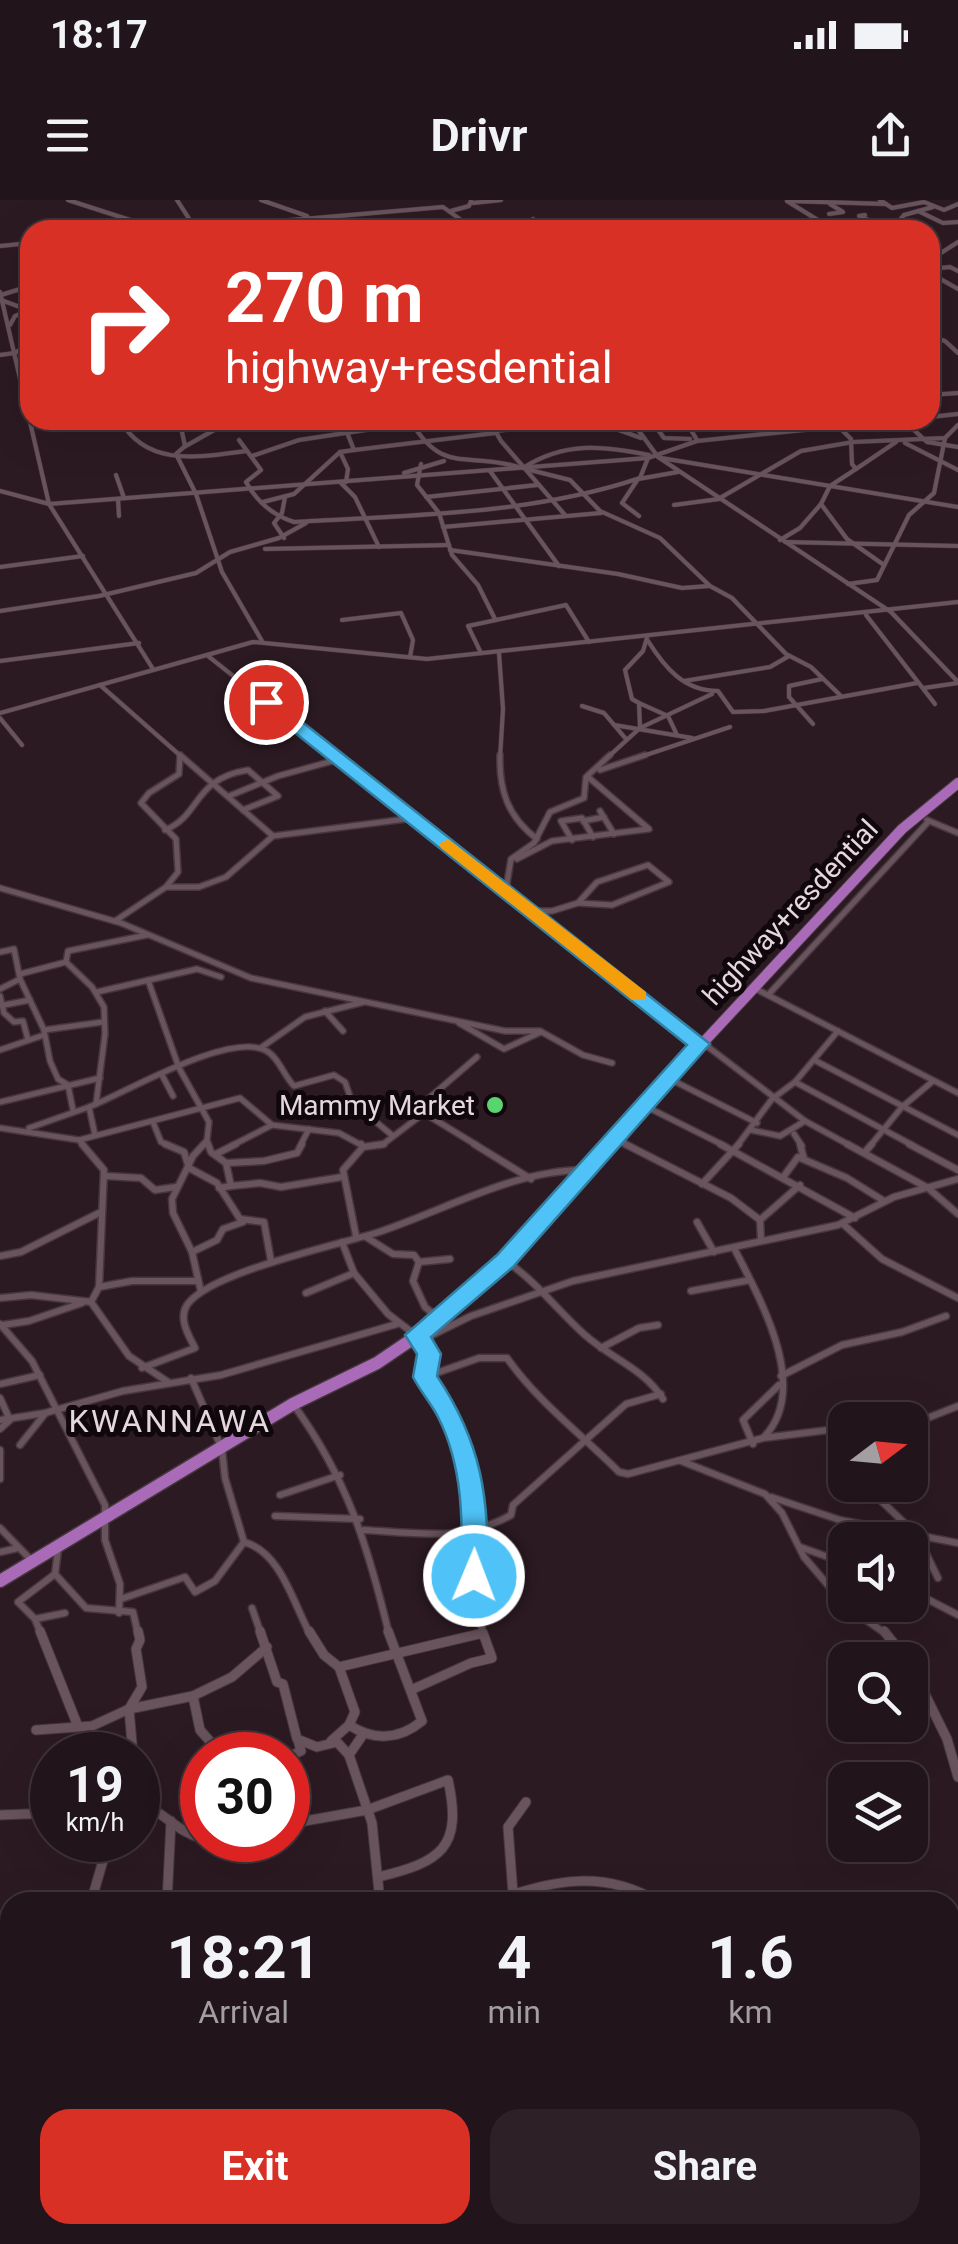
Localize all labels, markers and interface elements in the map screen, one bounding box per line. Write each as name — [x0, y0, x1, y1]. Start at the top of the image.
text: 18:17 — [50, 13, 148, 57]
icon: menu — [40, 108, 95, 163]
icon: share — [863, 108, 918, 163]
text: Drivr — [431, 109, 527, 162]
text: 270 m — [225, 257, 424, 339]
icon: right — [60, 260, 190, 390]
text: highway+resdential — [225, 341, 613, 394]
pin — [224, 660, 309, 745]
icon: arrive — [239, 675, 294, 730]
street label: highway+resdential — [696, 813, 885, 1012]
place label: Mammy Market — [279, 1089, 475, 1122]
marker: Mammy Market — [484, 1094, 506, 1116]
district label: KWANNAWA — [69, 1402, 272, 1440]
north arrow — [828, 1402, 928, 1502]
map controls — [828, 1402, 928, 1862]
button: sound — [828, 1522, 928, 1622]
position arrow — [422, 1524, 526, 1628]
button: search — [828, 1642, 928, 1742]
speed limit sign: 30 — [180, 1732, 310, 1862]
text: 19 — [66, 1756, 124, 1814]
button: layers — [828, 1762, 928, 1862]
text: km/h — [66, 1808, 124, 1837]
text: 18:21 — [166, 1922, 321, 1993]
text: 4 — [497, 1922, 531, 1993]
text: 1.6 — [707, 1922, 794, 1993]
text: Arrival — [198, 1993, 289, 2031]
text: min — [487, 1993, 541, 2031]
text: km — [728, 1993, 773, 2031]
button: Exit — [40, 2109, 470, 2224]
button: Share — [490, 2109, 920, 2224]

